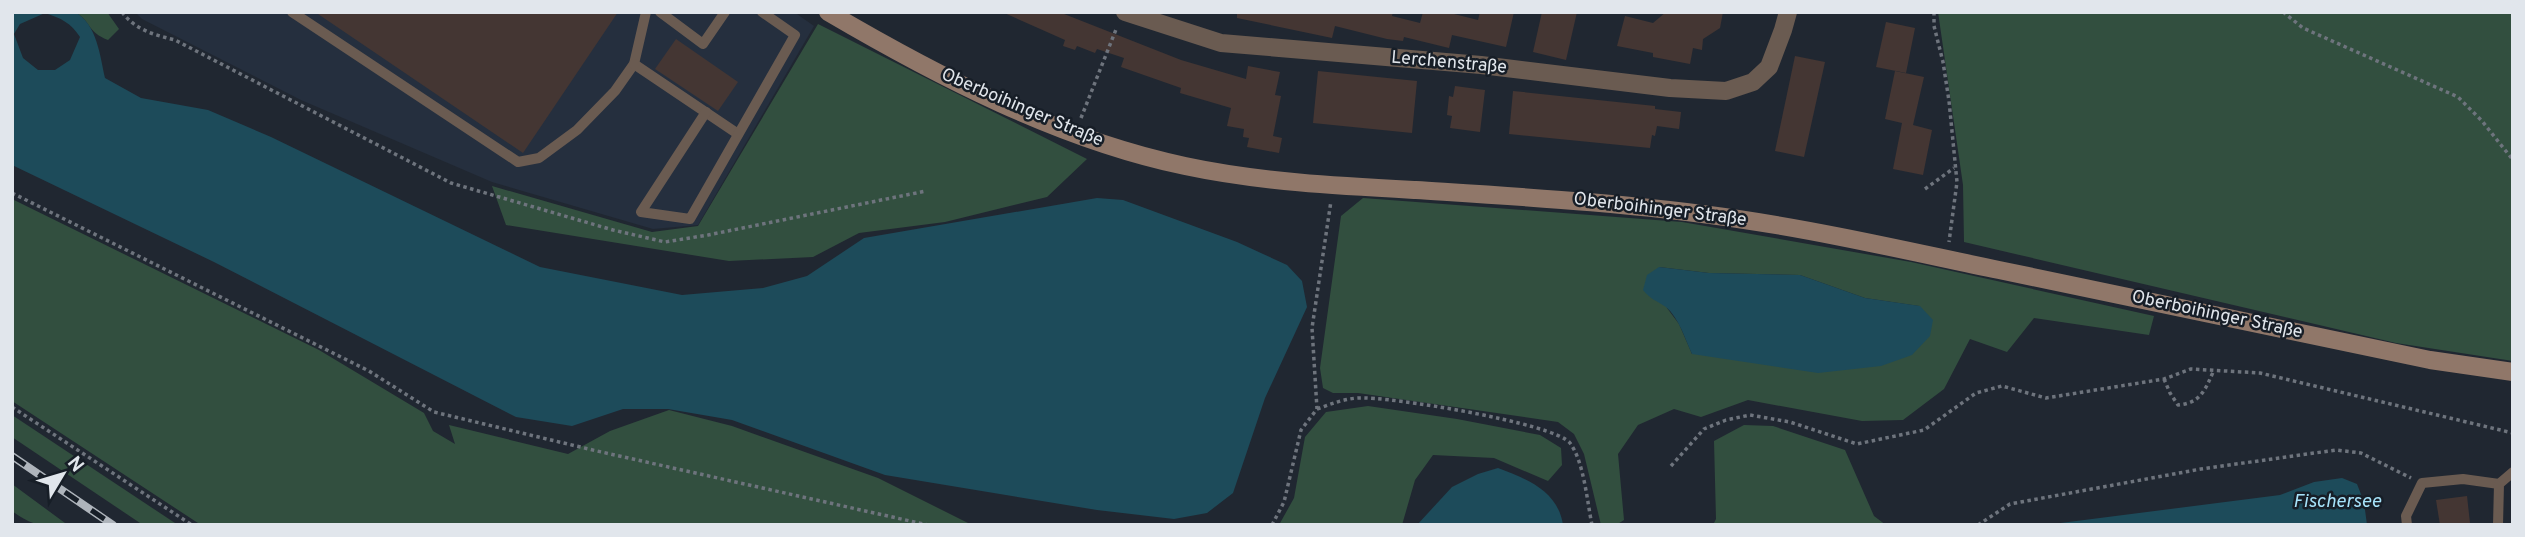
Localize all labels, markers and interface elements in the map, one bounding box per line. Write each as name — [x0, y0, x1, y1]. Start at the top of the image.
street label: Lerchenstraße — [1390, 46, 1508, 80]
street label: Oberboihinger Straße — [937, 63, 1107, 153]
street label: Oberboihinger Straße — [1572, 188, 1748, 232]
street label: Oberboihinger Straße — [2130, 286, 2304, 344]
north arrow — [28, 439, 98, 509]
text: N — [61, 452, 88, 478]
water label: Fischersee — [2293, 490, 2381, 514]

